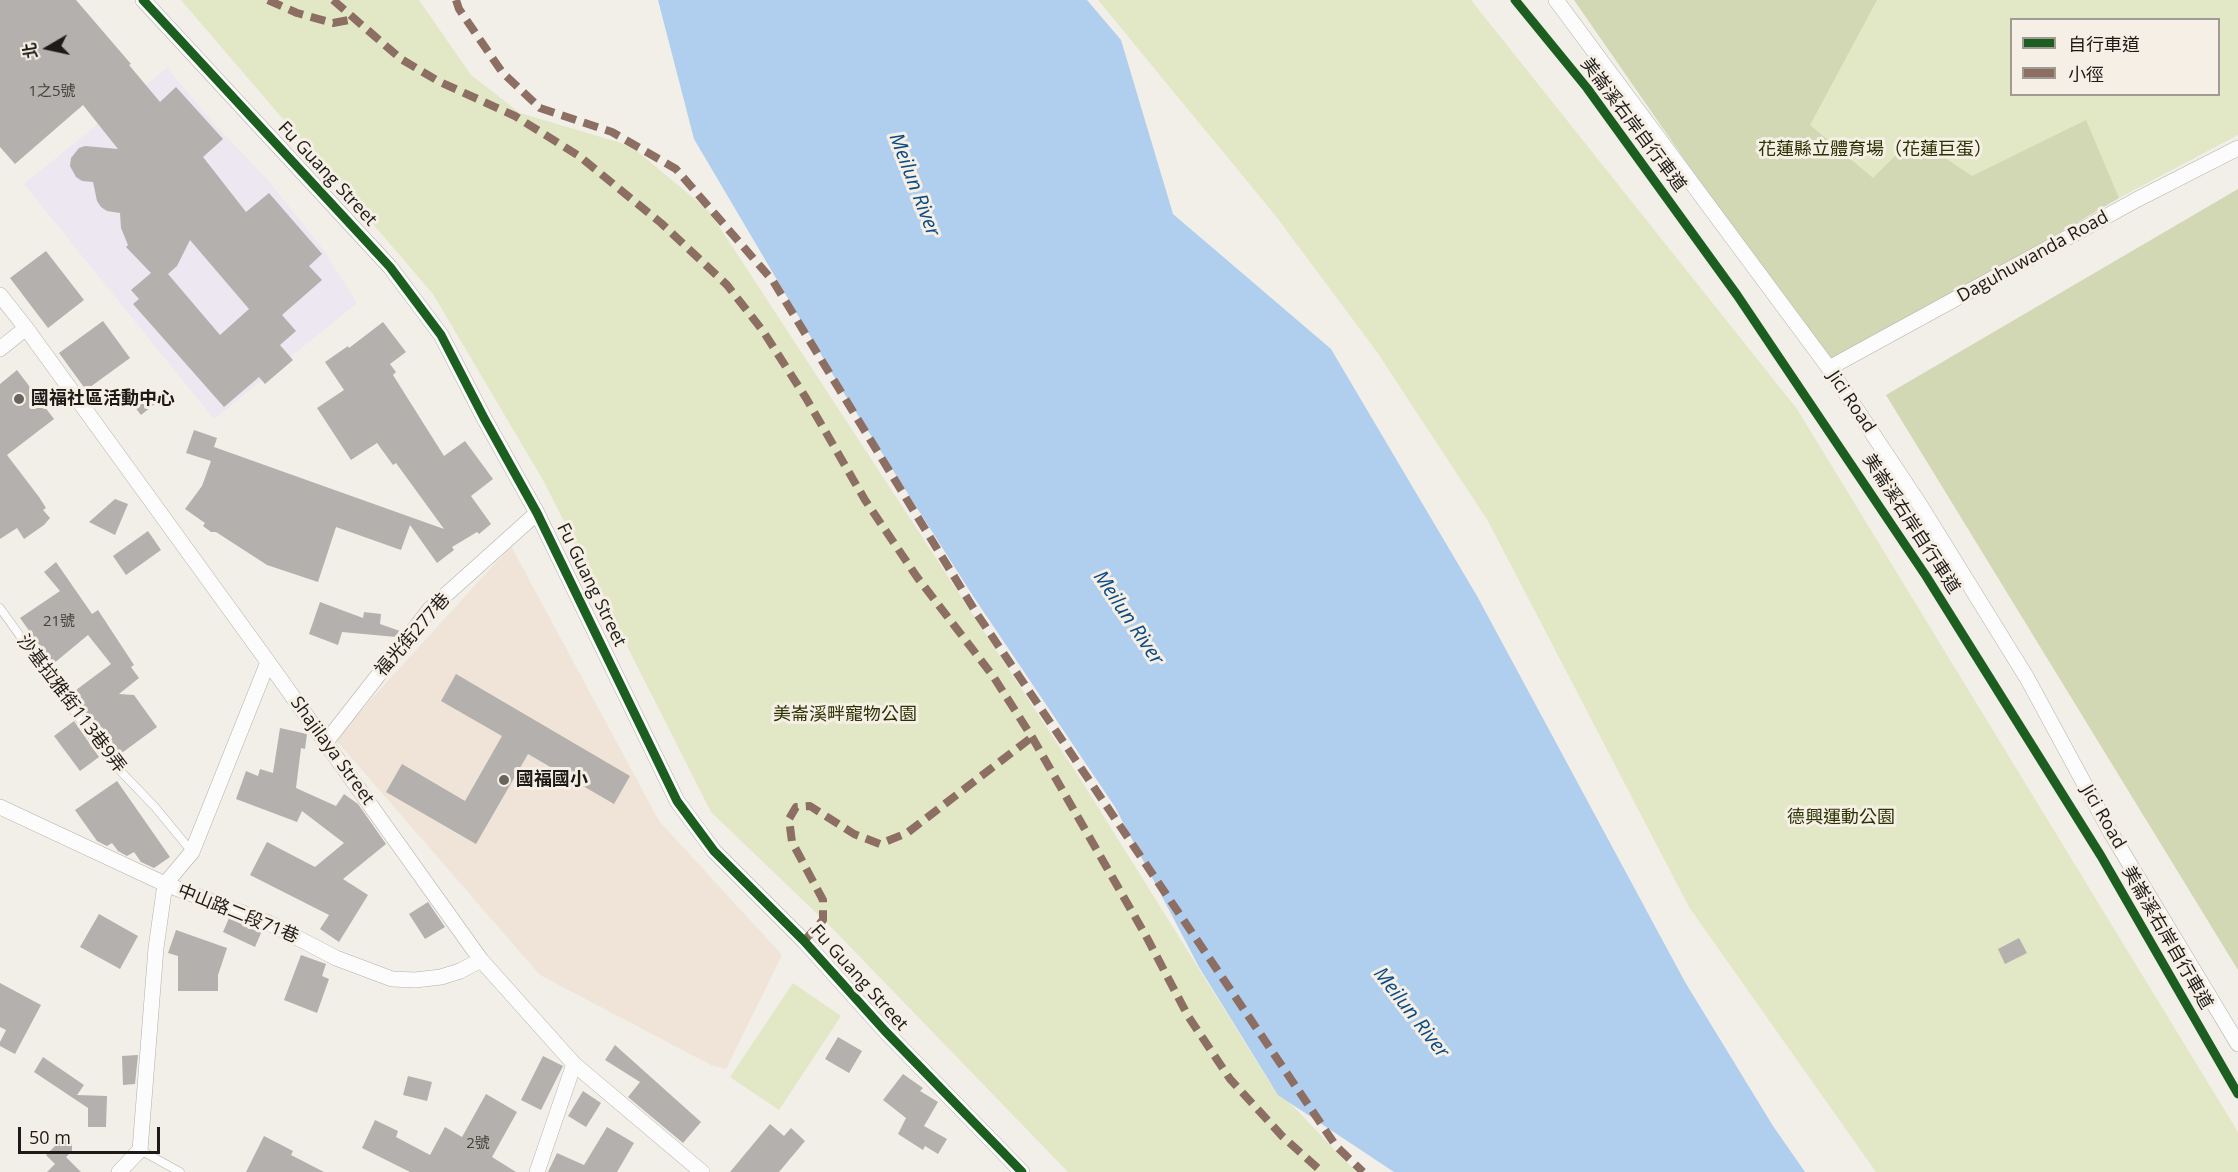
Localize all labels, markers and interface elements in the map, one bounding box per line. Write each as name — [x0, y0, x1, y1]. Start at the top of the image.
north arrow — [18, 18, 78, 78]
legend — [2010, 18, 2220, 96]
text: 自行車道 — [2068, 32, 2140, 56]
text: 北 — [18, 41, 42, 60]
street label: 美崙溪右岸自行車道 — [1576, 54, 1690, 196]
text: 小徑 — [2068, 62, 2104, 86]
house number: 1之5號 — [28, 83, 76, 101]
street label: Fu Guang Street — [273, 117, 381, 231]
water label: Meilun River — [883, 130, 945, 240]
park label: 花蓮縣立體育場（花蓮巨蛋） — [1758, 139, 1992, 161]
street label: Daguhuwanda Road — [1954, 206, 2112, 308]
street label: Jici Road — [1822, 367, 1880, 437]
place label: 國福社區活動中心 — [31, 388, 175, 410]
marker: 國福社區活動中心 — [12, 392, 26, 406]
street label: 美崙溪右岸自行車道 — [1858, 450, 1964, 598]
street label: Fu Guang Street — [552, 520, 630, 650]
water label: Meilun River — [1088, 566, 1168, 670]
street label: 福光街277巷 — [371, 589, 455, 681]
house number: 21號 — [43, 613, 75, 631]
street label: 沙基拉雅街113巷9弄 — [12, 631, 130, 777]
street label: Shajilaya Street — [285, 693, 379, 809]
park label: 美崙溪畔寵物公園 — [773, 704, 917, 726]
place label: 國福國小 — [516, 769, 588, 791]
marker: 國福國小 — [497, 773, 511, 787]
street label: Jici Road — [2076, 781, 2130, 853]
park label: 德興運動公園 — [1787, 807, 1895, 829]
street label: 美崙溪右岸自行車道 — [2117, 862, 2217, 1014]
street label: 中山路二段71巷 — [174, 880, 302, 948]
street label: Fu Guang Street — [806, 921, 912, 1035]
water label: Meilun River — [1368, 963, 1454, 1063]
scale bar — [21, 1115, 164, 1153]
text: 50 m — [29, 1125, 71, 1149]
house number: 2號 — [466, 1135, 490, 1153]

